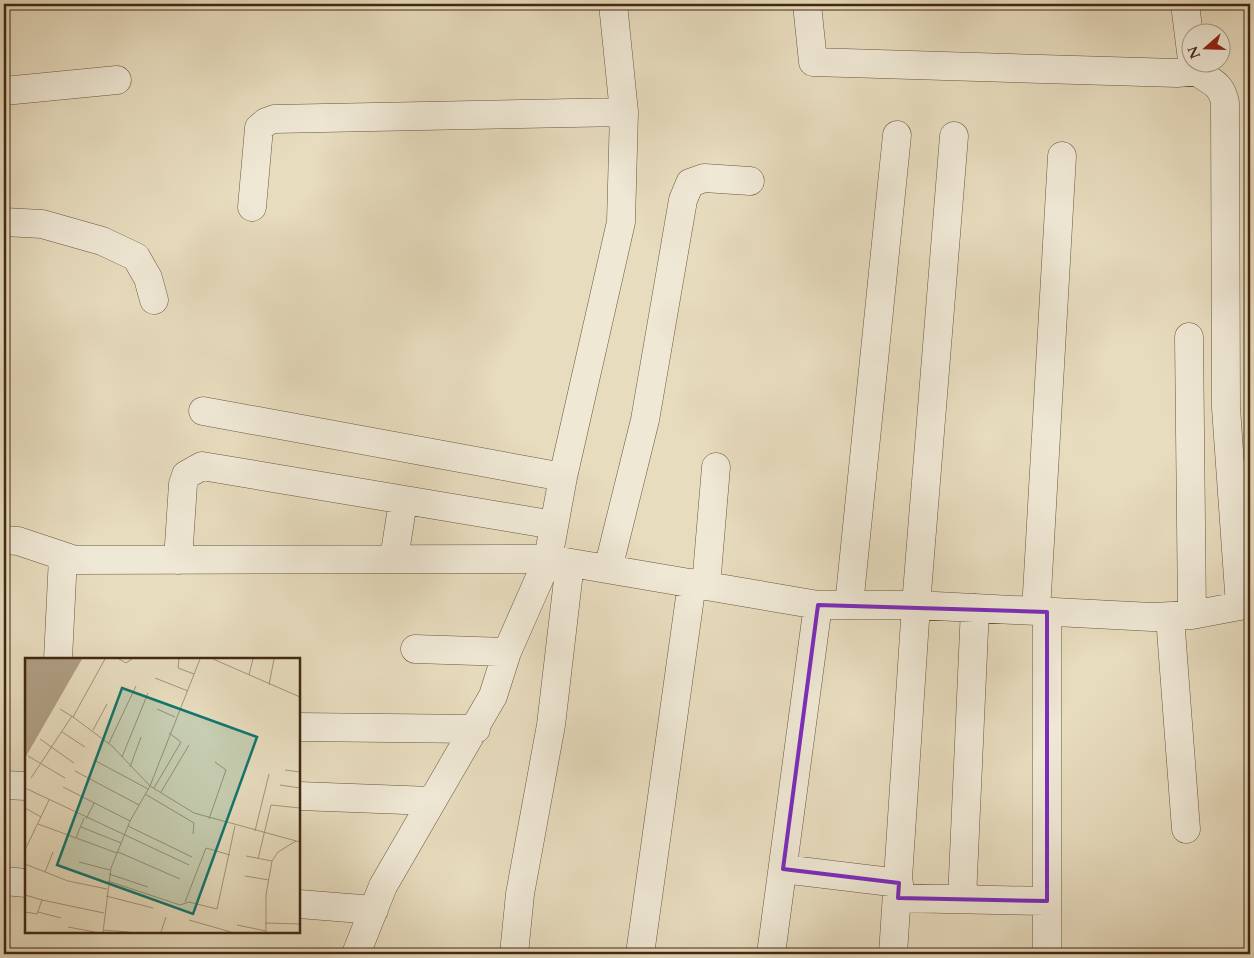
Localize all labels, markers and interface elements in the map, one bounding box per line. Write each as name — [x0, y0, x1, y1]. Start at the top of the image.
north arrow — [1182, 22, 1232, 72]
text: N — [1183, 43, 1205, 61]
inset map — [25, 658, 300, 933]

